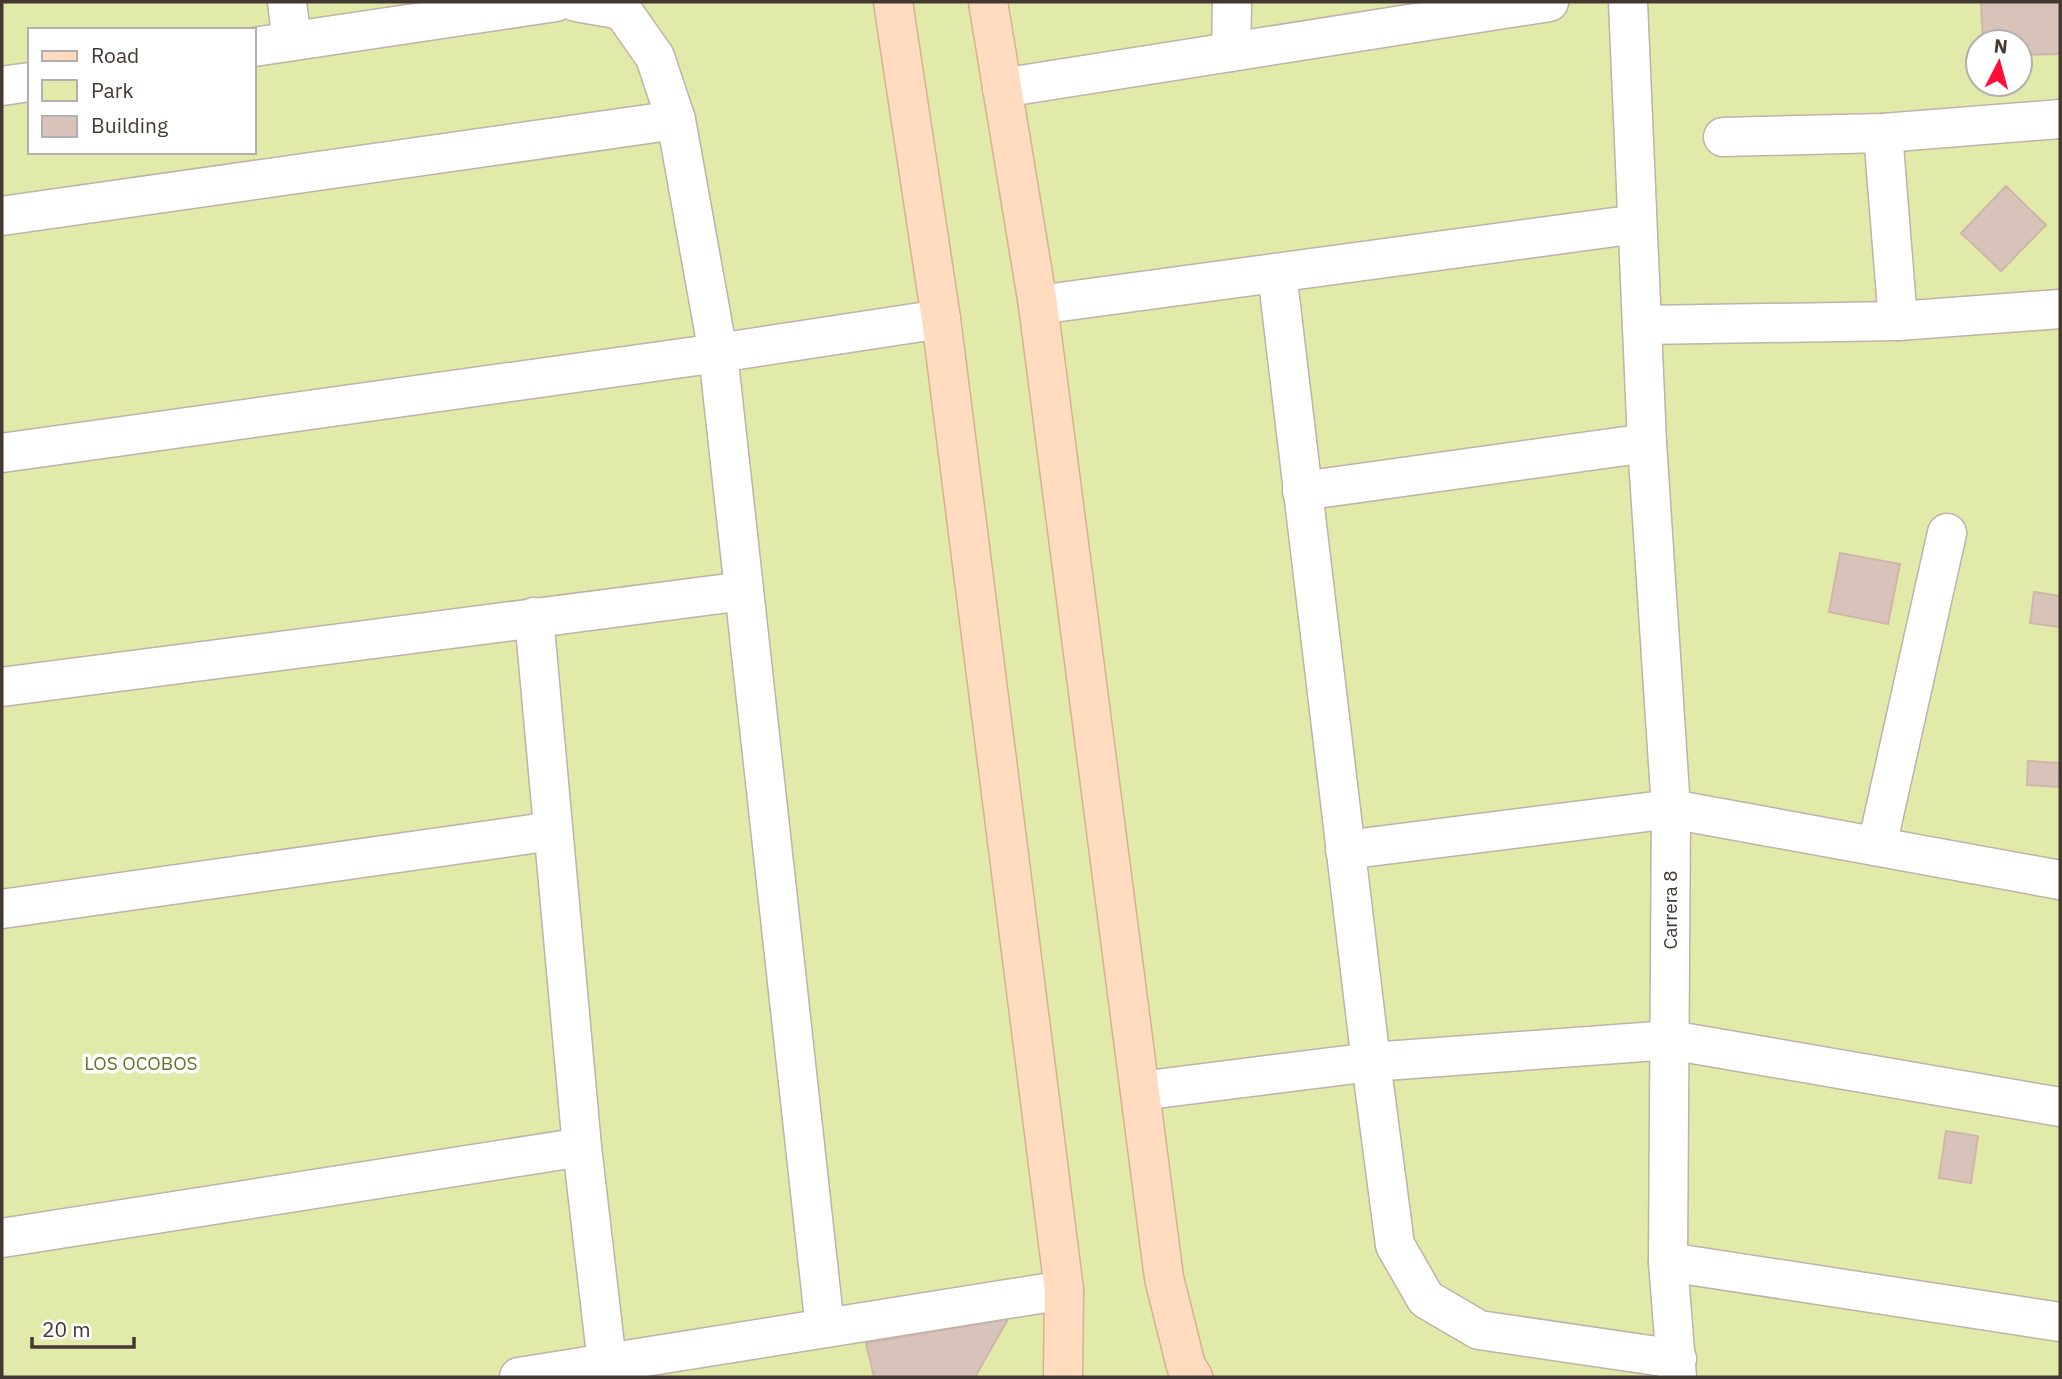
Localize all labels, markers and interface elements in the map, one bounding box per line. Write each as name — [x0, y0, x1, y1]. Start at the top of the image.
legend — [28, 28, 256, 154]
north arrow — [1964, 28, 2034, 98]
text: N — [1993, 33, 2009, 59]
text: Road — [91, 41, 139, 69]
text: Park — [91, 76, 134, 104]
text: Building — [91, 111, 168, 139]
street label: Carrera 8 — [1658, 870, 1682, 950]
park label: LOS OCOBOS — [84, 1051, 198, 1075]
scale bar — [32, 1306, 133, 1350]
text: 20 m — [42, 1315, 91, 1343]

